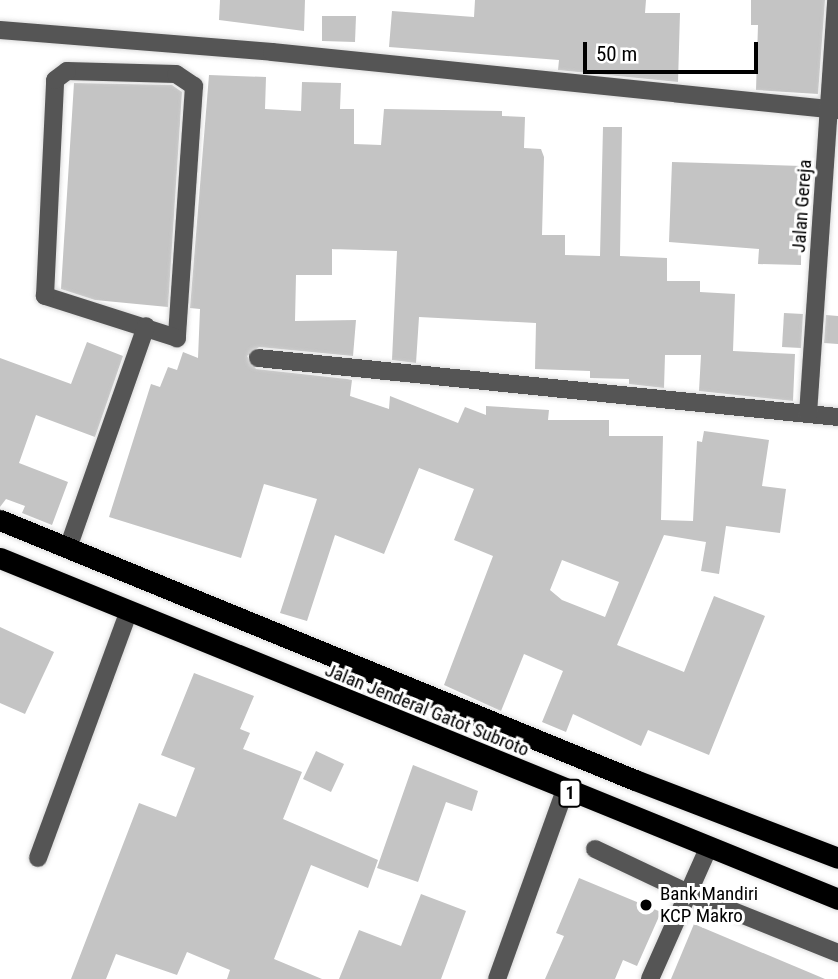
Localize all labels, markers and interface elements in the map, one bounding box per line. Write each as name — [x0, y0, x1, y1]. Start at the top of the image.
scale bar — [586, 28, 761, 72]
text: 50 m — [596, 42, 637, 66]
street label: Jalan Gereja — [787, 159, 817, 253]
street label: Jalan Jenderal Gatot Subroto — [322, 659, 532, 761]
road number: 1 — [558, 778, 582, 808]
place label: Bank Mandiri KCP Makro — [660, 883, 758, 927]
marker: Bank Mandiri KCP Makro — [638, 897, 654, 913]

